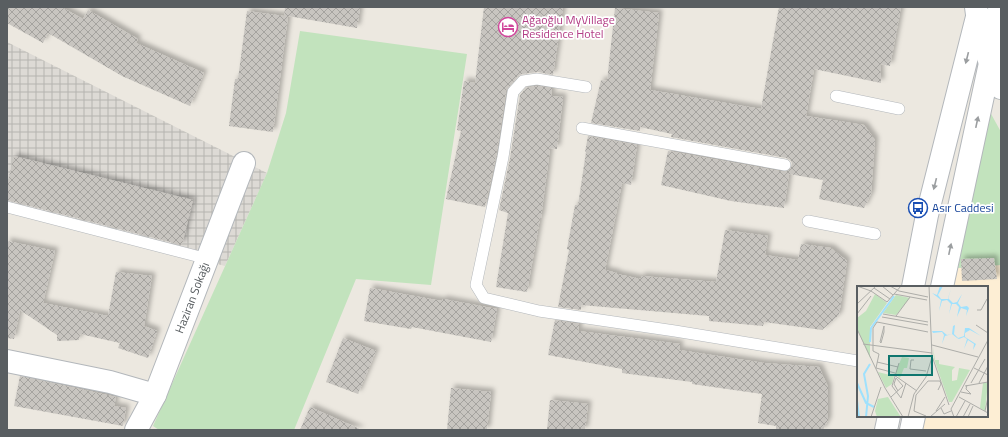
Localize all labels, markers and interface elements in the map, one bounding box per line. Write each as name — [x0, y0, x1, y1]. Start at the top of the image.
place label: Ağaoğlu MyVillage Residence Hotel — [522, 10, 615, 43]
hotel icon: Ağaoğlu MyVillage Residence Hotel — [497, 16, 519, 38]
one-way arrow — [964, 52, 970, 64]
one-way arrow — [975, 116, 981, 128]
one-way arrow — [932, 178, 938, 190]
bus stop icon: Asır Caddesi — [907, 197, 929, 219]
place label: Asır Caddesi — [932, 198, 994, 217]
one-way arrow — [947, 243, 953, 255]
street label: Haziran Sokağı — [170, 259, 214, 336]
inset map — [857, 286, 988, 417]

